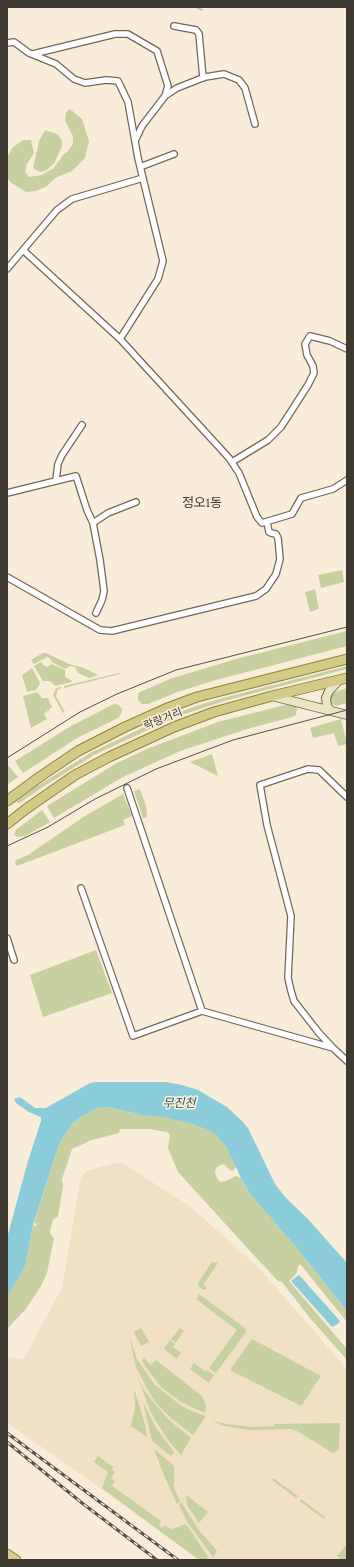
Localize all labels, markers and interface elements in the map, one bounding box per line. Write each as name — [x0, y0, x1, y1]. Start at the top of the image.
district label: 정오1동 — [182, 495, 222, 511]
street label: 락랑거리 — [142, 705, 184, 733]
water label: 무진천 — [162, 1096, 196, 1110]

